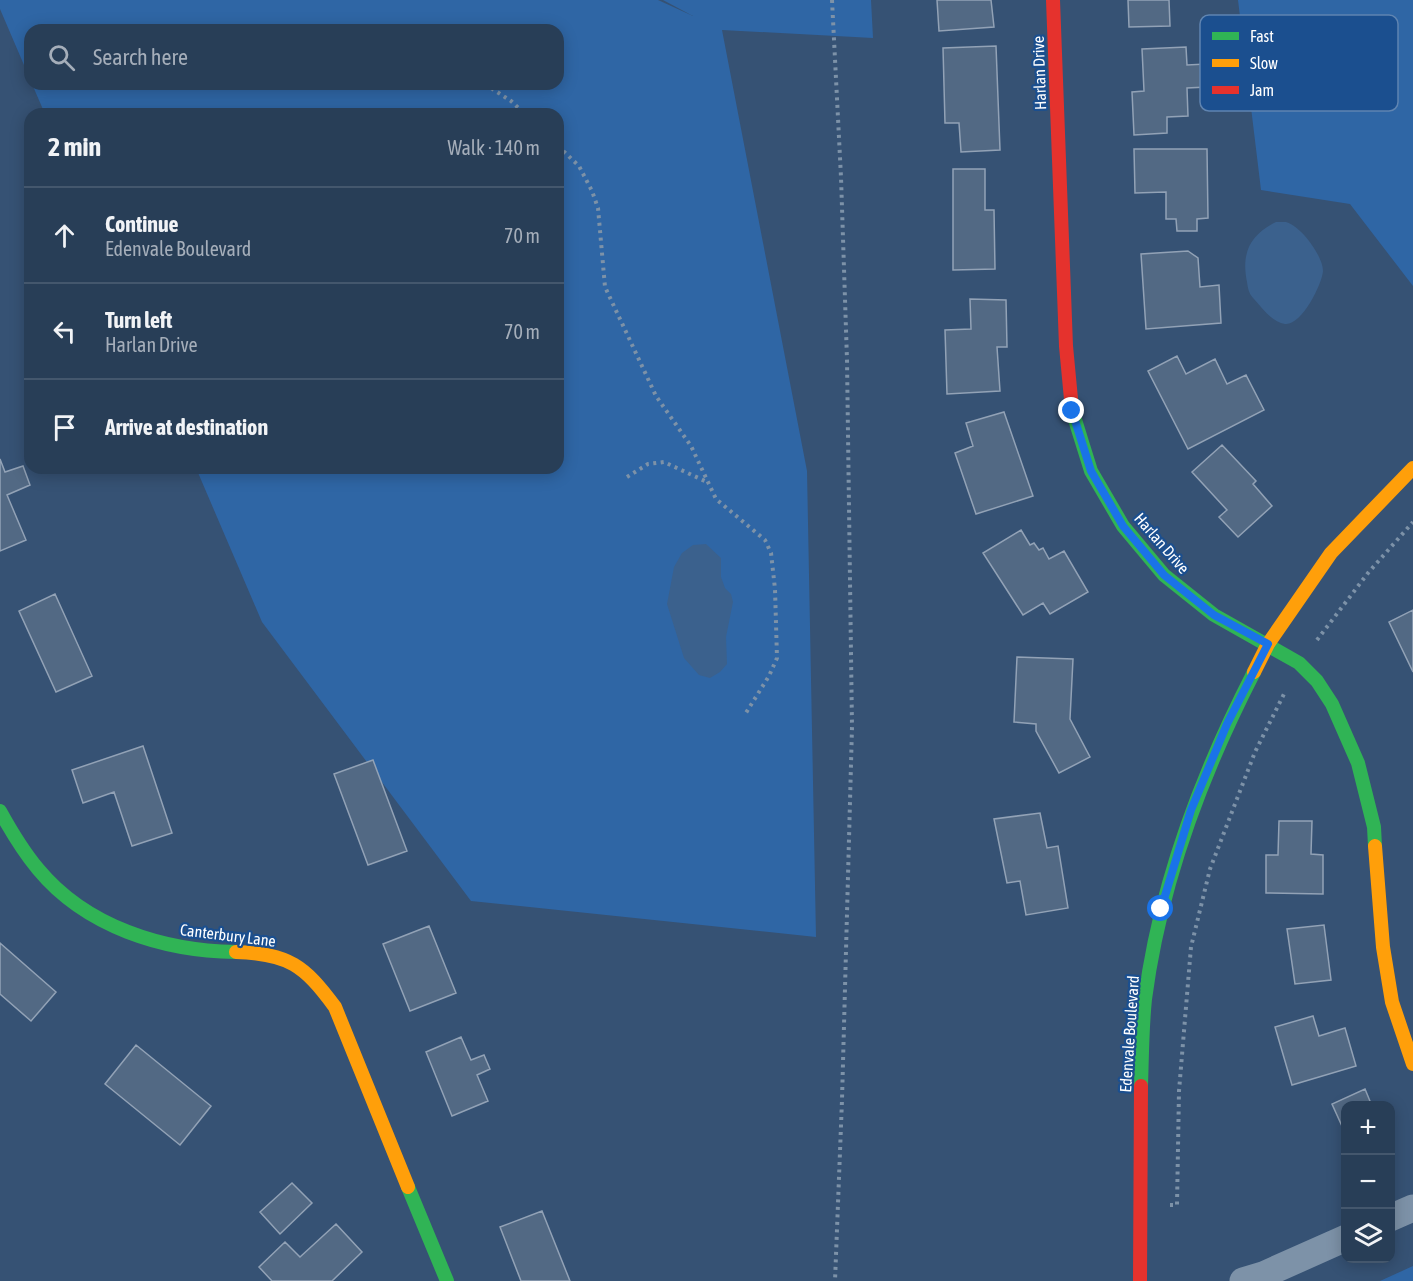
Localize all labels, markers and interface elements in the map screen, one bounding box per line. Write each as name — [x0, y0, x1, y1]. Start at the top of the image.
legend — [1200, 15, 1398, 111]
search box — [24, 24, 564, 90]
text: Fast — [1250, 27, 1274, 45]
street label: Harlan Drive — [1029, 36, 1049, 110]
icon: search — [45, 41, 78, 74]
text: Search here — [93, 44, 188, 70]
text: Slow — [1250, 54, 1278, 72]
text: Jam — [1250, 81, 1274, 99]
text: 2 min — [48, 132, 101, 162]
text: Walk · 140 m — [448, 136, 540, 159]
text: Continue — [105, 211, 179, 237]
icon: ahead — [48, 219, 81, 252]
text: 70 m — [504, 224, 540, 247]
text: Edenvale Boulevard — [105, 237, 251, 260]
text: Turn left — [105, 307, 172, 333]
icon: left — [48, 315, 81, 348]
text: 70 m — [504, 320, 540, 343]
text: Harlan Drive — [105, 333, 198, 356]
route end — [1058, 397, 1084, 423]
icon: arrive — [48, 411, 81, 444]
text: Arrive at destination — [105, 414, 268, 440]
street label: Harlan Drive — [1131, 509, 1193, 577]
route start — [1147, 895, 1173, 921]
street label: Canterbury Lane — [179, 920, 277, 951]
street label: Edenvale Boulevard — [1116, 975, 1142, 1093]
map controls — [1341, 1101, 1395, 1263]
button: + — [1341, 1101, 1395, 1155]
button: − — [1341, 1155, 1395, 1209]
button: layers — [1341, 1209, 1395, 1263]

